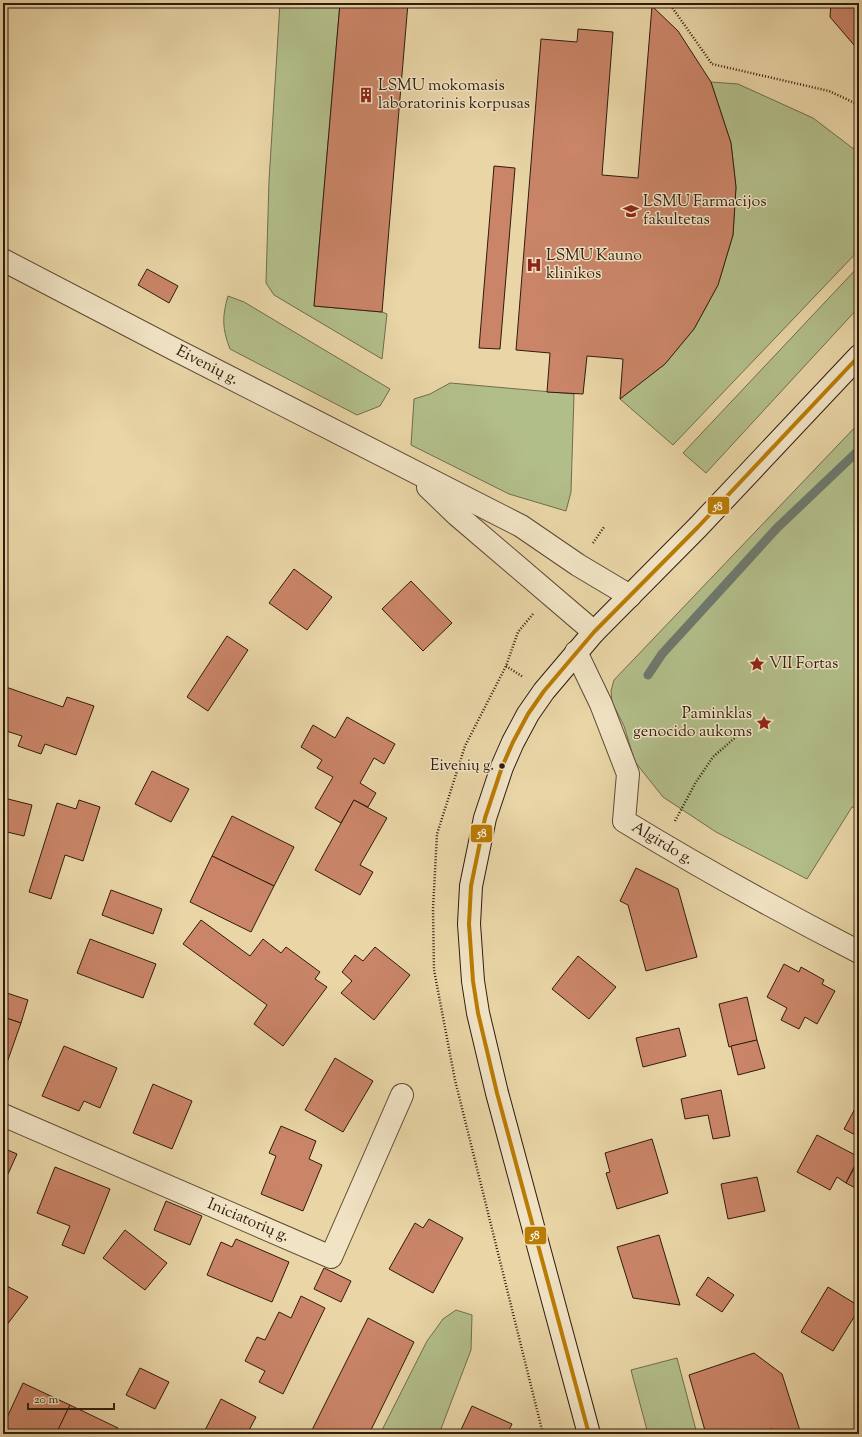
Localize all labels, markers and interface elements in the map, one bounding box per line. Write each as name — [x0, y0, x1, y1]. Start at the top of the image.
place label: LSMU mokomasis laboratorinis korpusas — [378, 75, 530, 116]
building icon: LSMU mokomasis laboratorinis korpusas — [357, 86, 375, 104]
place label: LSMU Farmacijos fakultetas — [643, 191, 767, 232]
school or university icon: LSMU Farmacijos fakultetas — [622, 202, 640, 220]
place label: LSMU Kauno klinikos — [546, 245, 642, 286]
hospital icon: LSMU Kauno klinikos — [525, 256, 543, 274]
street label: Eivenių g. — [172, 340, 242, 392]
line badge: 58 — [707, 496, 730, 515]
text: 58 — [712, 499, 723, 515]
place label: VII Fortas — [769, 653, 838, 676]
place icon: VII Fortas — [748, 655, 766, 673]
place label: Paminklas genocido aukoms — [633, 703, 752, 744]
place icon: Paminklas genocido aukoms — [755, 714, 773, 732]
place label: Eivenių g. — [430, 756, 494, 777]
marker: Eivenių g. — [497, 761, 507, 771]
street label: Algirdo g. — [627, 817, 697, 871]
line badge: 58 — [470, 824, 493, 843]
text: 58 — [476, 826, 487, 842]
street label: Iniciatorių g. — [203, 1193, 293, 1249]
line badge: 58 — [524, 1226, 547, 1245]
text: 58 — [529, 1228, 540, 1244]
scale bar — [28, 1385, 114, 1411]
text: 20 m — [34, 1391, 59, 1409]

